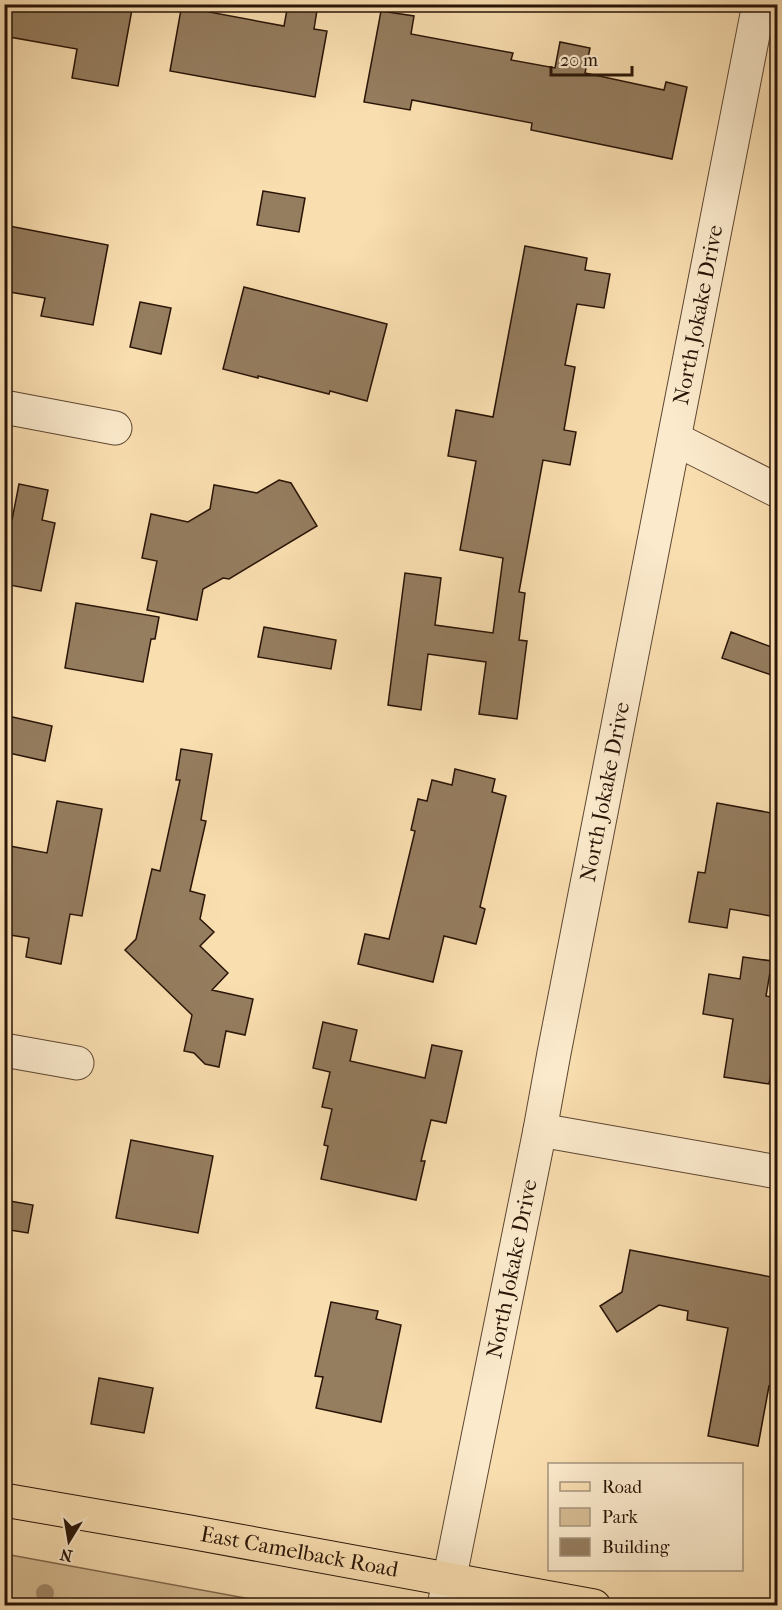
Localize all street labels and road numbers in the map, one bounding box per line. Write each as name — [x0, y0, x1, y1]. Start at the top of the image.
street label: North Jokake Drive — [668, 223, 729, 407]
street label: North Jokake Drive — [575, 700, 635, 884]
street label: North Jokake Drive — [481, 1177, 543, 1361]
street label: East Camelback Road — [198, 1521, 402, 1583]

